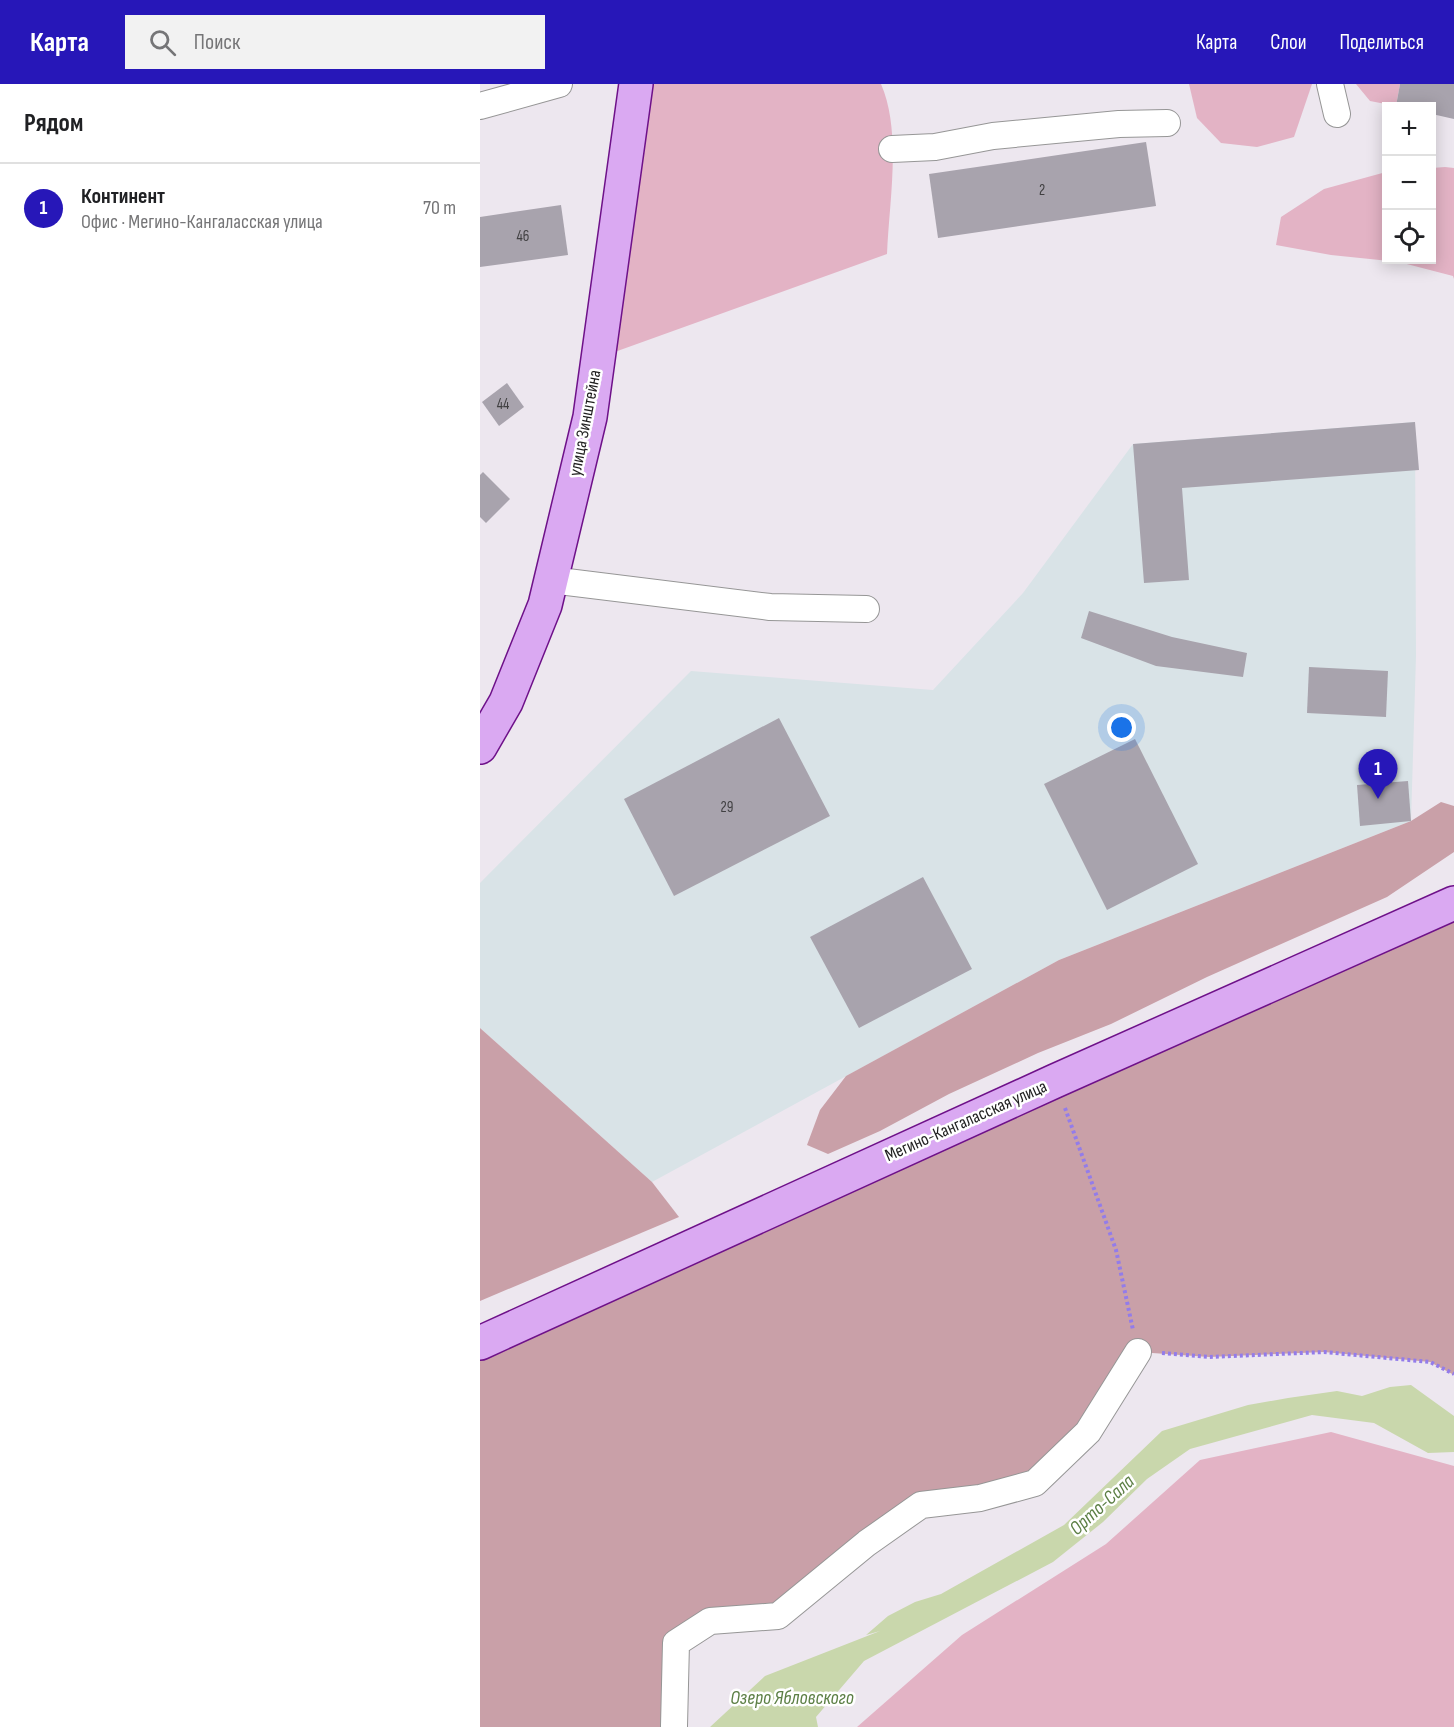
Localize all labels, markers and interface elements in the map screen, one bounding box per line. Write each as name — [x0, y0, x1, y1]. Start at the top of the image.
search box — [125, 15, 545, 69]
text: Карта — [30, 26, 89, 59]
icon: search — [146, 26, 179, 59]
text: Поиск — [194, 29, 240, 56]
text: Карта — [1196, 30, 1237, 55]
text: Слои — [1270, 30, 1306, 55]
text: Поделиться — [1339, 30, 1424, 55]
map controls — [1382, 102, 1436, 264]
button: + — [1382, 102, 1436, 156]
text: Рядом — [24, 108, 83, 139]
button: − — [1382, 156, 1436, 210]
house number: 2 — [1039, 181, 1045, 200]
text: Континент — [81, 183, 165, 210]
text: 1 — [40, 196, 47, 220]
text: 70 m — [423, 196, 456, 220]
text: Офис · Мегино-Кангаласская улица — [81, 210, 323, 234]
button: locate — [1382, 210, 1436, 264]
house number: 46 — [517, 227, 529, 246]
street label: улица Зинштейна — [564, 368, 606, 478]
house number: 44 — [497, 395, 509, 414]
your location — [1107, 713, 1136, 742]
pin: 1 — [1358, 750, 1398, 799]
house number: 29 — [721, 798, 733, 817]
street label: Мегино-Кангаласская улица — [882, 1076, 1050, 1166]
water label: Орто-Сала — [1065, 1470, 1139, 1540]
water label: Озеро Ябловского — [730, 1686, 854, 1710]

